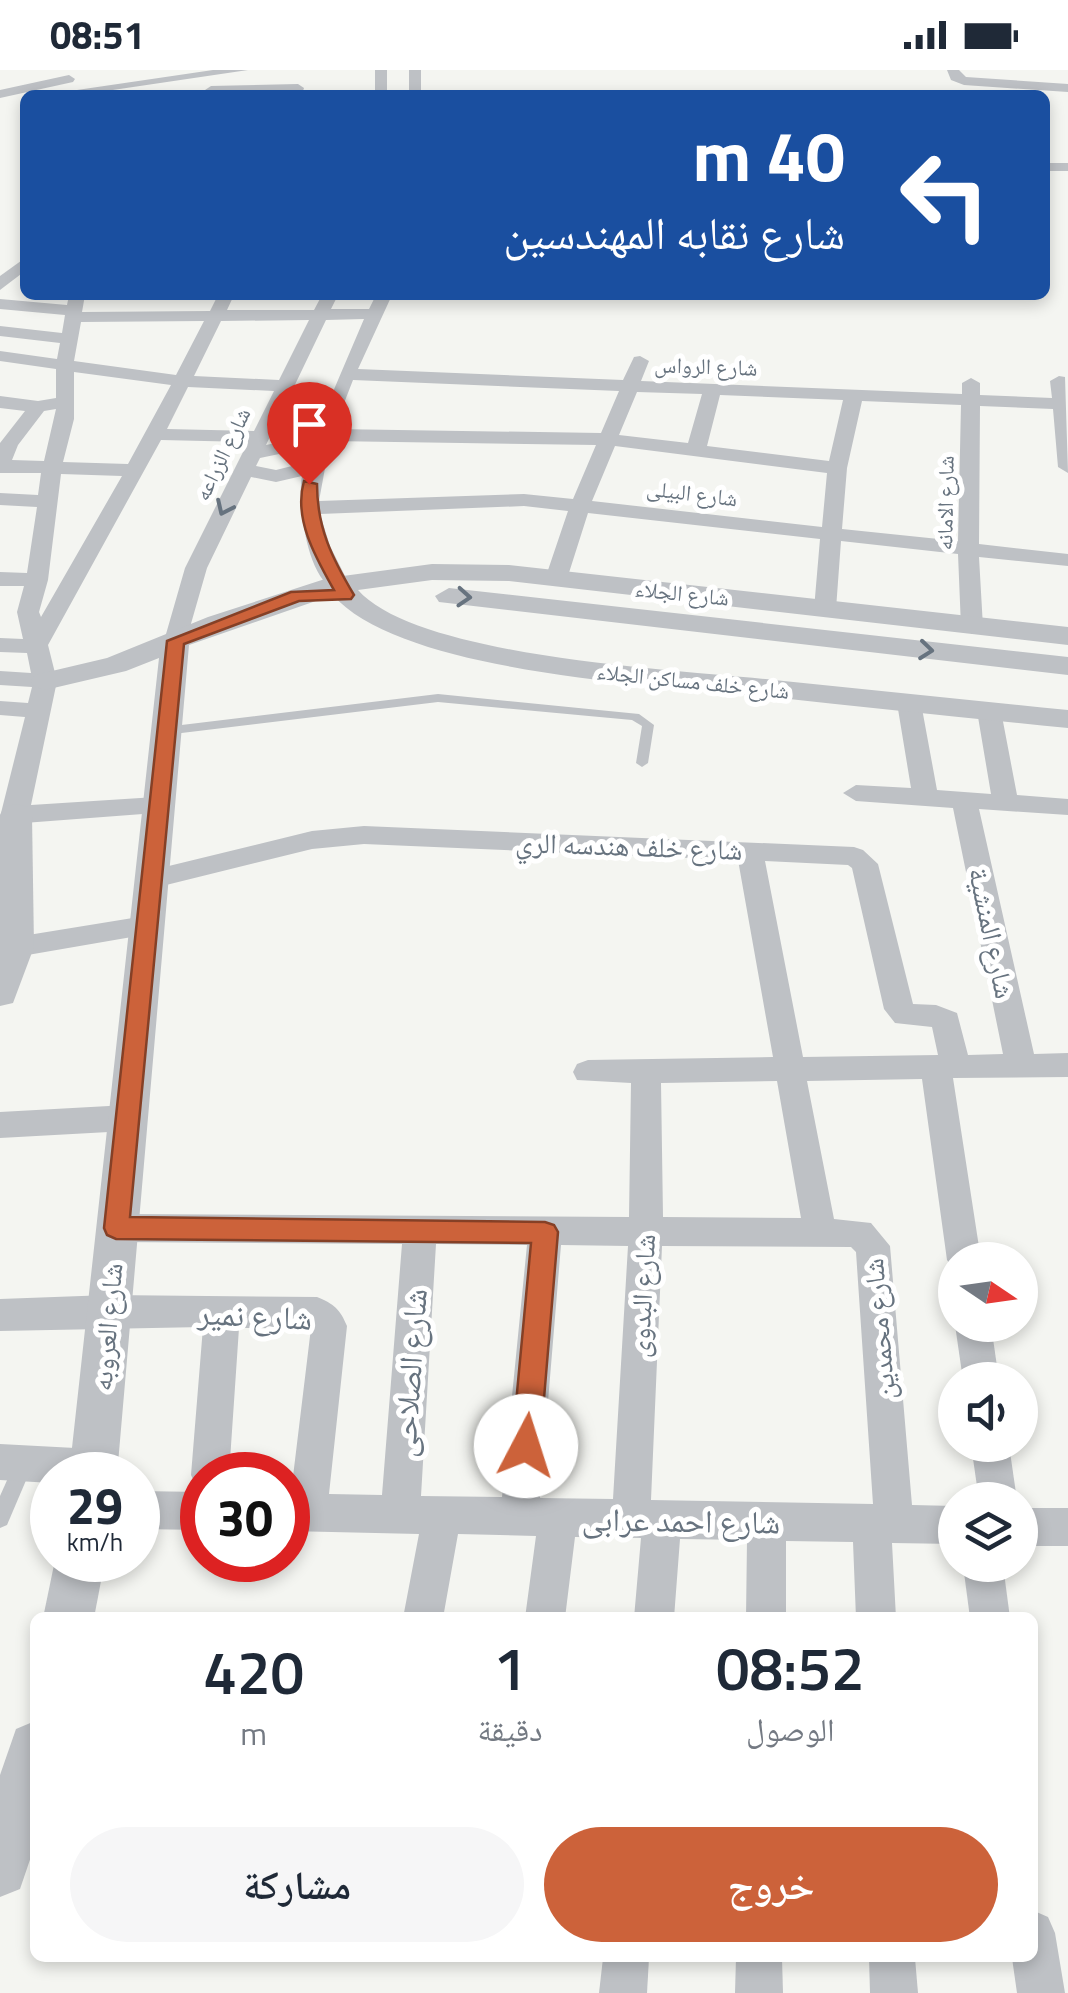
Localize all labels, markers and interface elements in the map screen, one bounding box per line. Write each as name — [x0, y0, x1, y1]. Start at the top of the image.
text: 08:51 — [50, 6, 145, 64]
text: 40 m — [692, 102, 845, 208]
icon: left — [880, 130, 1010, 260]
text: شارع نقابه المهندسين — [503, 198, 845, 266]
street label: شارع الرواس — [654, 347, 758, 385]
pin — [267, 382, 352, 485]
icon: arrive — [282, 397, 337, 452]
street label: شارع الزراعه — [185, 402, 259, 506]
street label: شارع الامانه — [927, 455, 963, 551]
street label: شارع البيلى — [645, 471, 739, 515]
one-way arrow — [217, 498, 237, 516]
street label: شارع الجلاء — [633, 571, 731, 615]
one-way arrow — [456, 585, 472, 607]
one-way arrow — [918, 639, 934, 661]
street label: شارع خلف مساكن الجلاء — [595, 654, 791, 708]
street label: شارع خلف هندسه الري — [515, 820, 743, 873]
street label: شارع المنشية — [958, 863, 1027, 1002]
street label: شارع البدوى — [617, 1233, 666, 1359]
north arrow — [938, 1242, 1038, 1342]
map controls — [938, 1242, 1038, 1582]
street label: شارع محمدين — [851, 1257, 906, 1401]
street label: شارع العروبه — [79, 1261, 134, 1393]
street label: شارع الصلاحى — [379, 1287, 439, 1459]
street label: شارع نمير — [196, 1288, 313, 1342]
button: sound — [938, 1362, 1038, 1462]
position arrow — [474, 1394, 578, 1498]
speed limit sign: 30 — [180, 1452, 310, 1582]
text: 29 — [67, 1467, 123, 1543]
button: layers — [938, 1482, 1038, 1582]
street label: شارع احمد عرابى — [581, 1494, 781, 1546]
text: km/h — [67, 1523, 123, 1561]
text: 1 — [493, 1622, 527, 1713]
text: 08:52 — [716, 1622, 865, 1713]
text: 420 — [203, 1626, 304, 1717]
text: دقيقة — [478, 1705, 543, 1753]
text: الوصول — [746, 1705, 835, 1753]
text: m — [240, 1709, 267, 1757]
button: مشاركة — [70, 1827, 524, 1942]
button: خروج — [544, 1827, 998, 1942]

